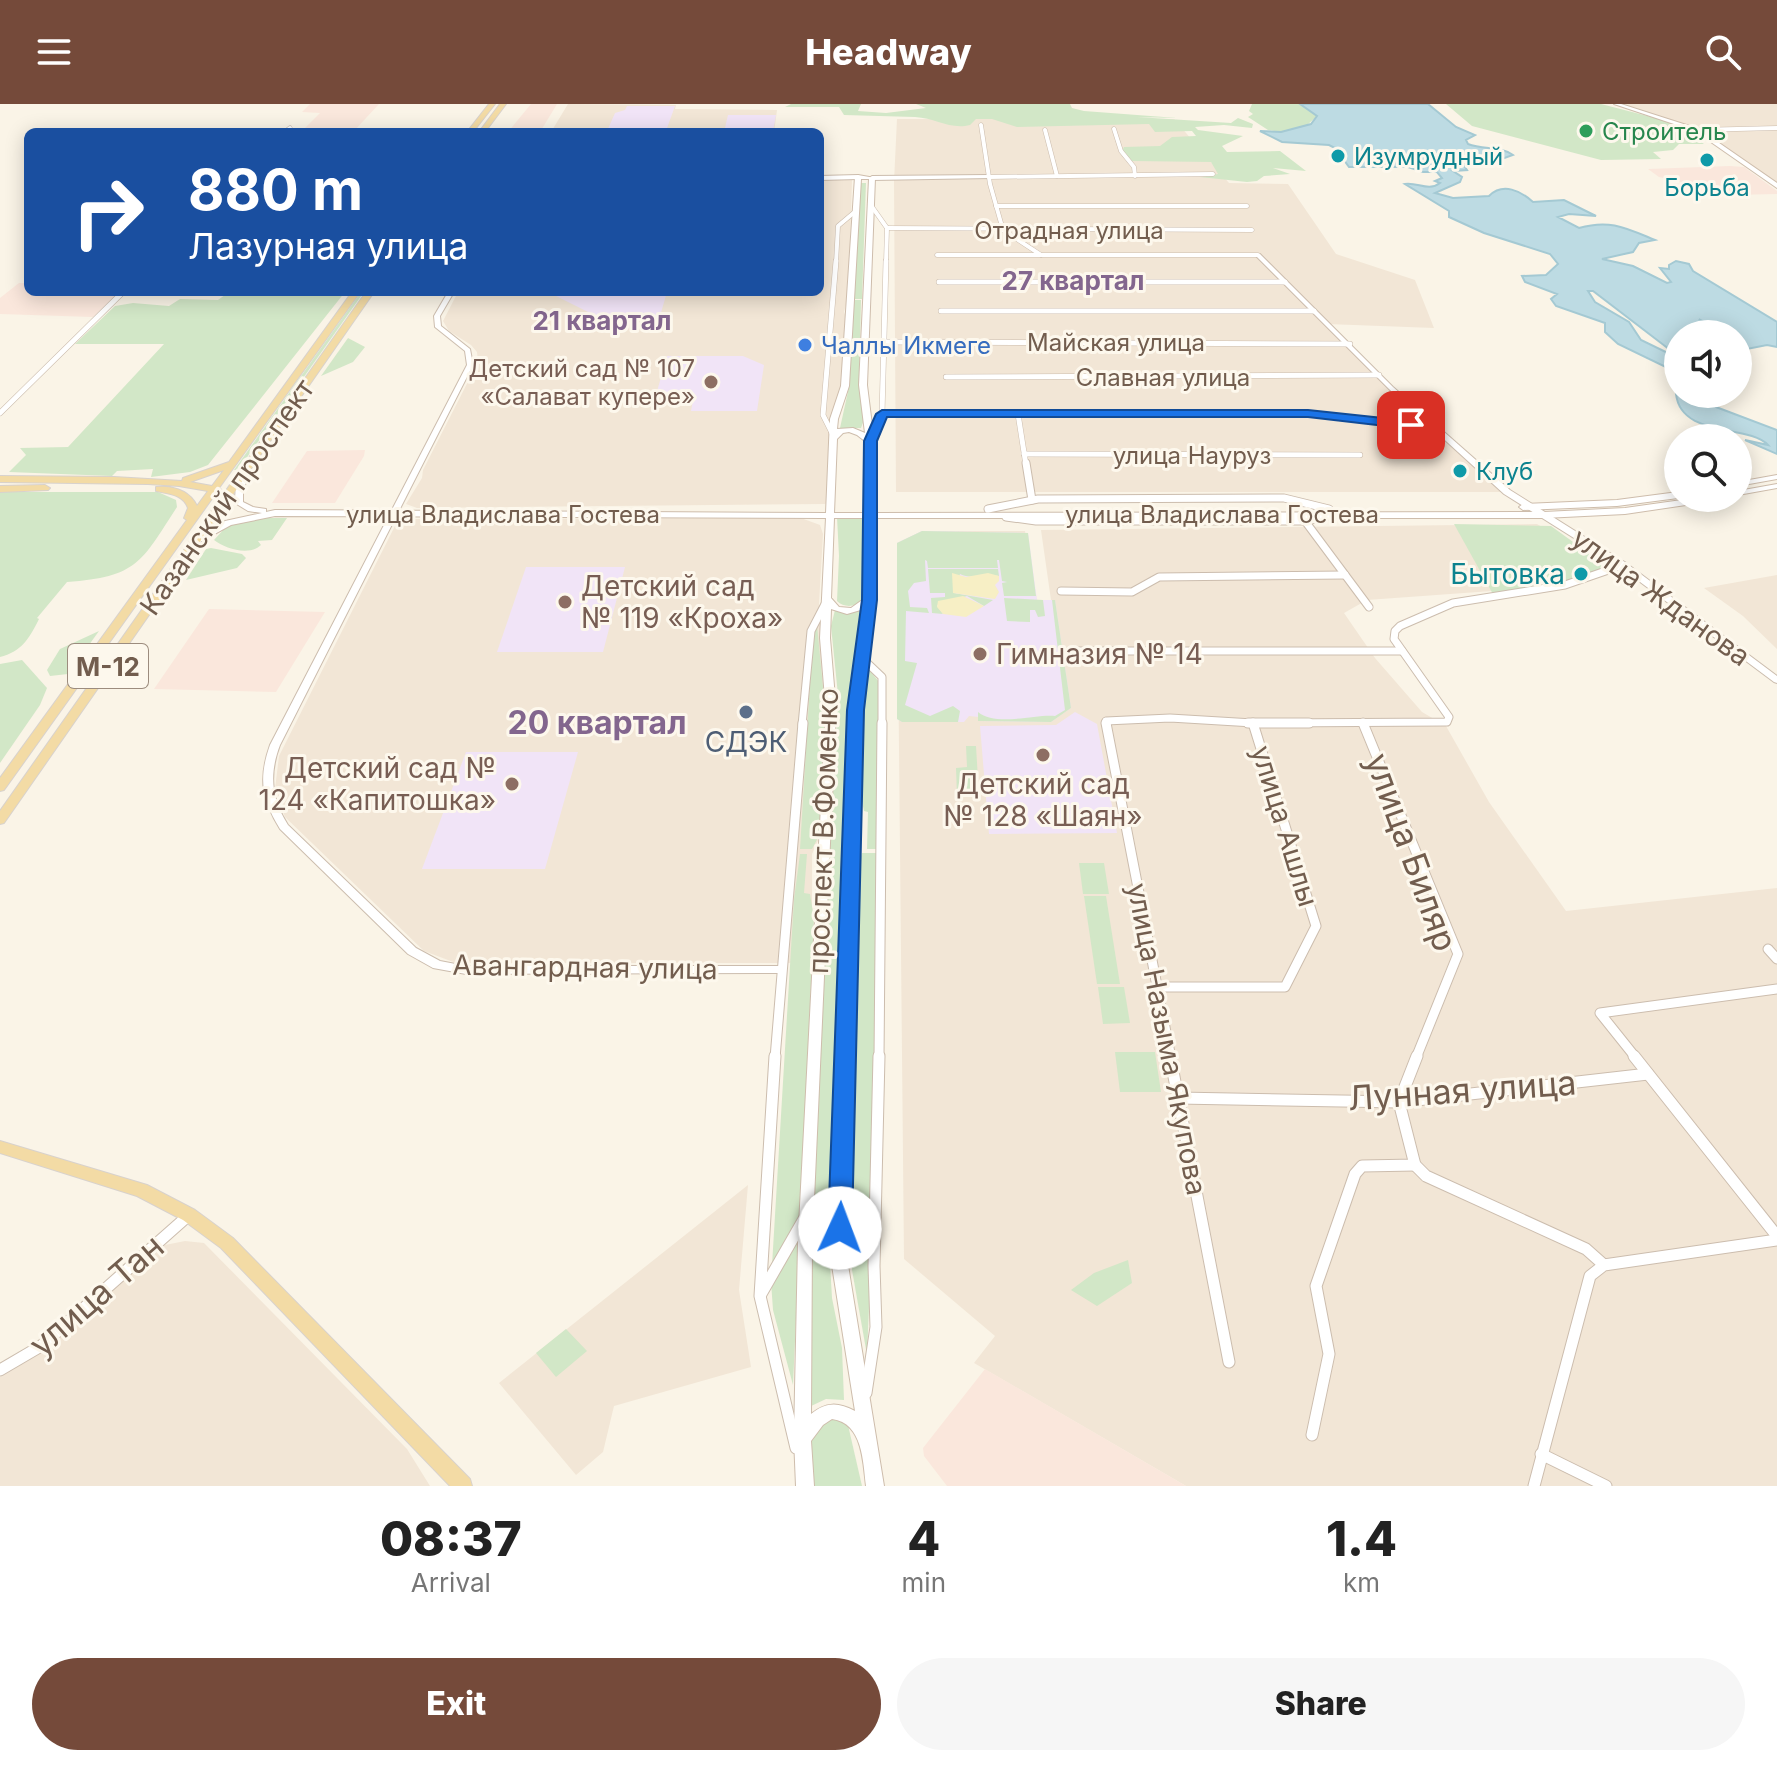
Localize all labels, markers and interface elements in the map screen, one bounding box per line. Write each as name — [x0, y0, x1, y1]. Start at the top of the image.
icon: menu — [32, 30, 76, 74]
text: Headway — [805, 30, 972, 74]
icon: search — [1701, 30, 1745, 74]
place label: Строитель — [1602, 117, 1726, 146]
marker: Строитель — [1577, 122, 1595, 140]
place label: Изумрудный — [1354, 142, 1503, 171]
marker: Изумрудный — [1329, 147, 1347, 165]
marker: Борьба — [1698, 151, 1716, 169]
text: 880 m — [188, 156, 363, 224]
icon: right — [56, 160, 160, 264]
place label: Борьба — [1664, 173, 1750, 202]
street label: Отрадная улица — [974, 216, 1164, 245]
text: Лазурная улица — [188, 224, 469, 268]
district label: 27 квартал — [1002, 265, 1145, 296]
district label: 21 квартал — [532, 305, 672, 336]
map controls — [1664, 320, 1752, 512]
button: sound — [1664, 320, 1752, 408]
street label: Майская улица — [1027, 328, 1205, 357]
place label: Чаллы Икмеге — [821, 331, 991, 360]
marker: Чаллы Икмеге — [796, 336, 814, 354]
place label: Детский сад № 107 «Салават купере» — [468, 354, 695, 411]
street label: Славная улица — [1076, 363, 1250, 392]
street label: Казанский проспект — [133, 372, 321, 622]
marker: Детский сад № 107 «Салават купере» — [702, 373, 720, 391]
pin — [1377, 391, 1445, 459]
icon: arrive — [1389, 403, 1433, 447]
button: search — [1664, 424, 1752, 512]
street label: улица Науруз — [1113, 441, 1271, 470]
place label: Клуб — [1476, 457, 1533, 486]
marker: Клуб — [1451, 462, 1469, 480]
street label: улица Владислава Гостева — [346, 500, 660, 529]
street label: улица Владислава Гостева — [1065, 500, 1379, 529]
street label: улица Жданова — [1565, 521, 1757, 673]
place label: Бытовка — [1450, 557, 1565, 591]
marker: Бытовка — [1572, 565, 1590, 583]
place label: Детский сад № 119 «Кроха» — [581, 569, 783, 635]
marker: Детский сад № 119 «Кроха» — [556, 593, 574, 611]
place label: Гимназия № 14 — [996, 637, 1203, 671]
road number: М-12 — [68, 644, 148, 688]
marker: Гимназия № 14 — [971, 645, 989, 663]
street label: проспект В.Фоменко — [801, 687, 845, 975]
district label: 20 квартал — [508, 703, 686, 742]
marker: СДЭК — [737, 703, 755, 721]
place label: СДЭК — [705, 725, 788, 759]
street label: улица Ашлы — [1244, 741, 1326, 911]
marker: Детский сад № 128 «Шаян» — [1034, 746, 1052, 764]
street label: улица Биляр — [1357, 748, 1467, 956]
place label: Детский сад № 124 «Капитошка» — [259, 751, 496, 817]
place label: Детский сад № 128 «Шаян» — [943, 767, 1143, 833]
marker: Детский сад № 124 «Капитошка» — [503, 775, 521, 793]
street label: улица Назыма Якупова — [1120, 880, 1214, 1198]
street label: Авангардная улица — [452, 948, 718, 986]
street label: Лунная улица — [1346, 1062, 1578, 1118]
position arrow — [798, 1186, 882, 1270]
street label: улица Тан — [20, 1225, 172, 1365]
text: 08:37 — [380, 1509, 522, 1568]
text: 4 — [907, 1509, 940, 1568]
text: 1.4 — [1326, 1509, 1397, 1568]
text: Arrival — [411, 1567, 491, 1598]
text: min — [902, 1567, 946, 1598]
text: km — [1343, 1567, 1380, 1598]
button: Exit — [32, 1658, 881, 1750]
button: Share — [897, 1658, 1745, 1750]

